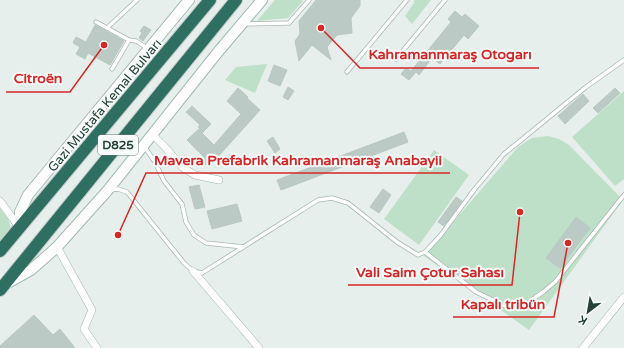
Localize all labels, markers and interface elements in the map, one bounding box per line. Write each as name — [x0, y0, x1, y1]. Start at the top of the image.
street label: Gazi Mustafa Kemal Bulvarı — [44, 36, 165, 175]
callout: Kahramanmaraş Otogarı — [360, 42, 539, 68]
text: Kahramanmaraş Otogarı — [368, 46, 532, 63]
callout: Citroën — [6, 66, 70, 92]
text: Citroën — [14, 70, 62, 87]
road number: D825 — [98, 135, 138, 155]
callout: Mavera Prefabrik Kahramanmaraş Anabayii — [146, 147, 450, 173]
text: Mavera Prefabrik Kahramanmaraş Anabayii — [154, 152, 442, 169]
callout: Vali Saim Çotur Sahası — [348, 259, 512, 285]
text: Vali Saim Çotur Sahası — [356, 264, 504, 281]
callout: Kapalı tribün — [453, 291, 554, 317]
north arrow — [568, 292, 608, 332]
text: Kapalı tribün — [461, 296, 545, 313]
text: K — [576, 312, 590, 328]

